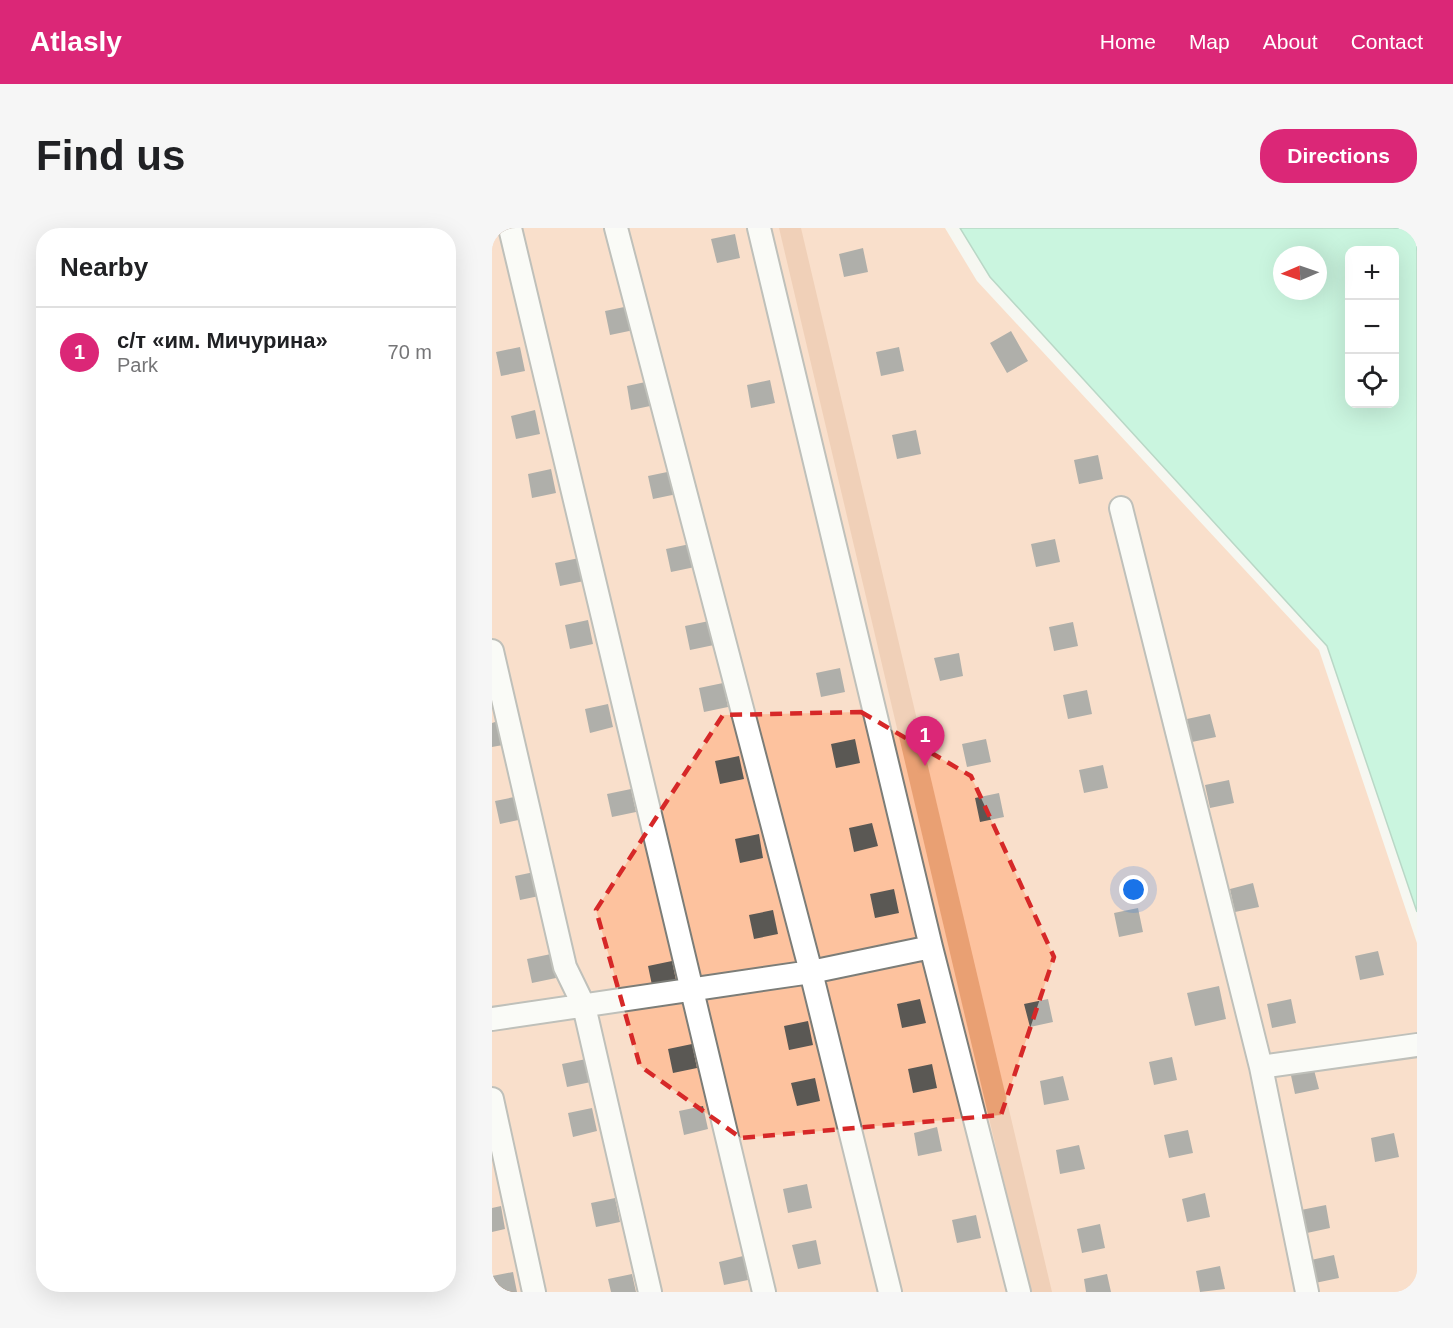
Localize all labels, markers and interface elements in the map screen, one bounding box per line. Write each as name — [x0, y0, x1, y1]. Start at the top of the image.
text: Atlasly — [30, 26, 122, 57]
text: Home — [1100, 30, 1156, 53]
text: Map — [1189, 30, 1230, 53]
text: About — [1263, 30, 1318, 53]
text: Contact — [1351, 30, 1423, 53]
button: Directions — [1260, 129, 1417, 183]
text: Find us — [36, 132, 185, 179]
north arrow — [1273, 246, 1327, 300]
map controls — [1345, 246, 1399, 408]
button: + — [1345, 246, 1399, 300]
text: Nearby — [60, 252, 148, 282]
button: − — [1345, 300, 1399, 354]
text: с/т «им. Мичурина» — [117, 328, 328, 353]
text: 1 — [74, 341, 85, 363]
text: 70 m — [388, 341, 432, 363]
text: Park — [117, 354, 158, 376]
button: locate — [1345, 354, 1399, 408]
pin: 1 — [906, 716, 944, 766]
your location — [1119, 875, 1148, 904]

